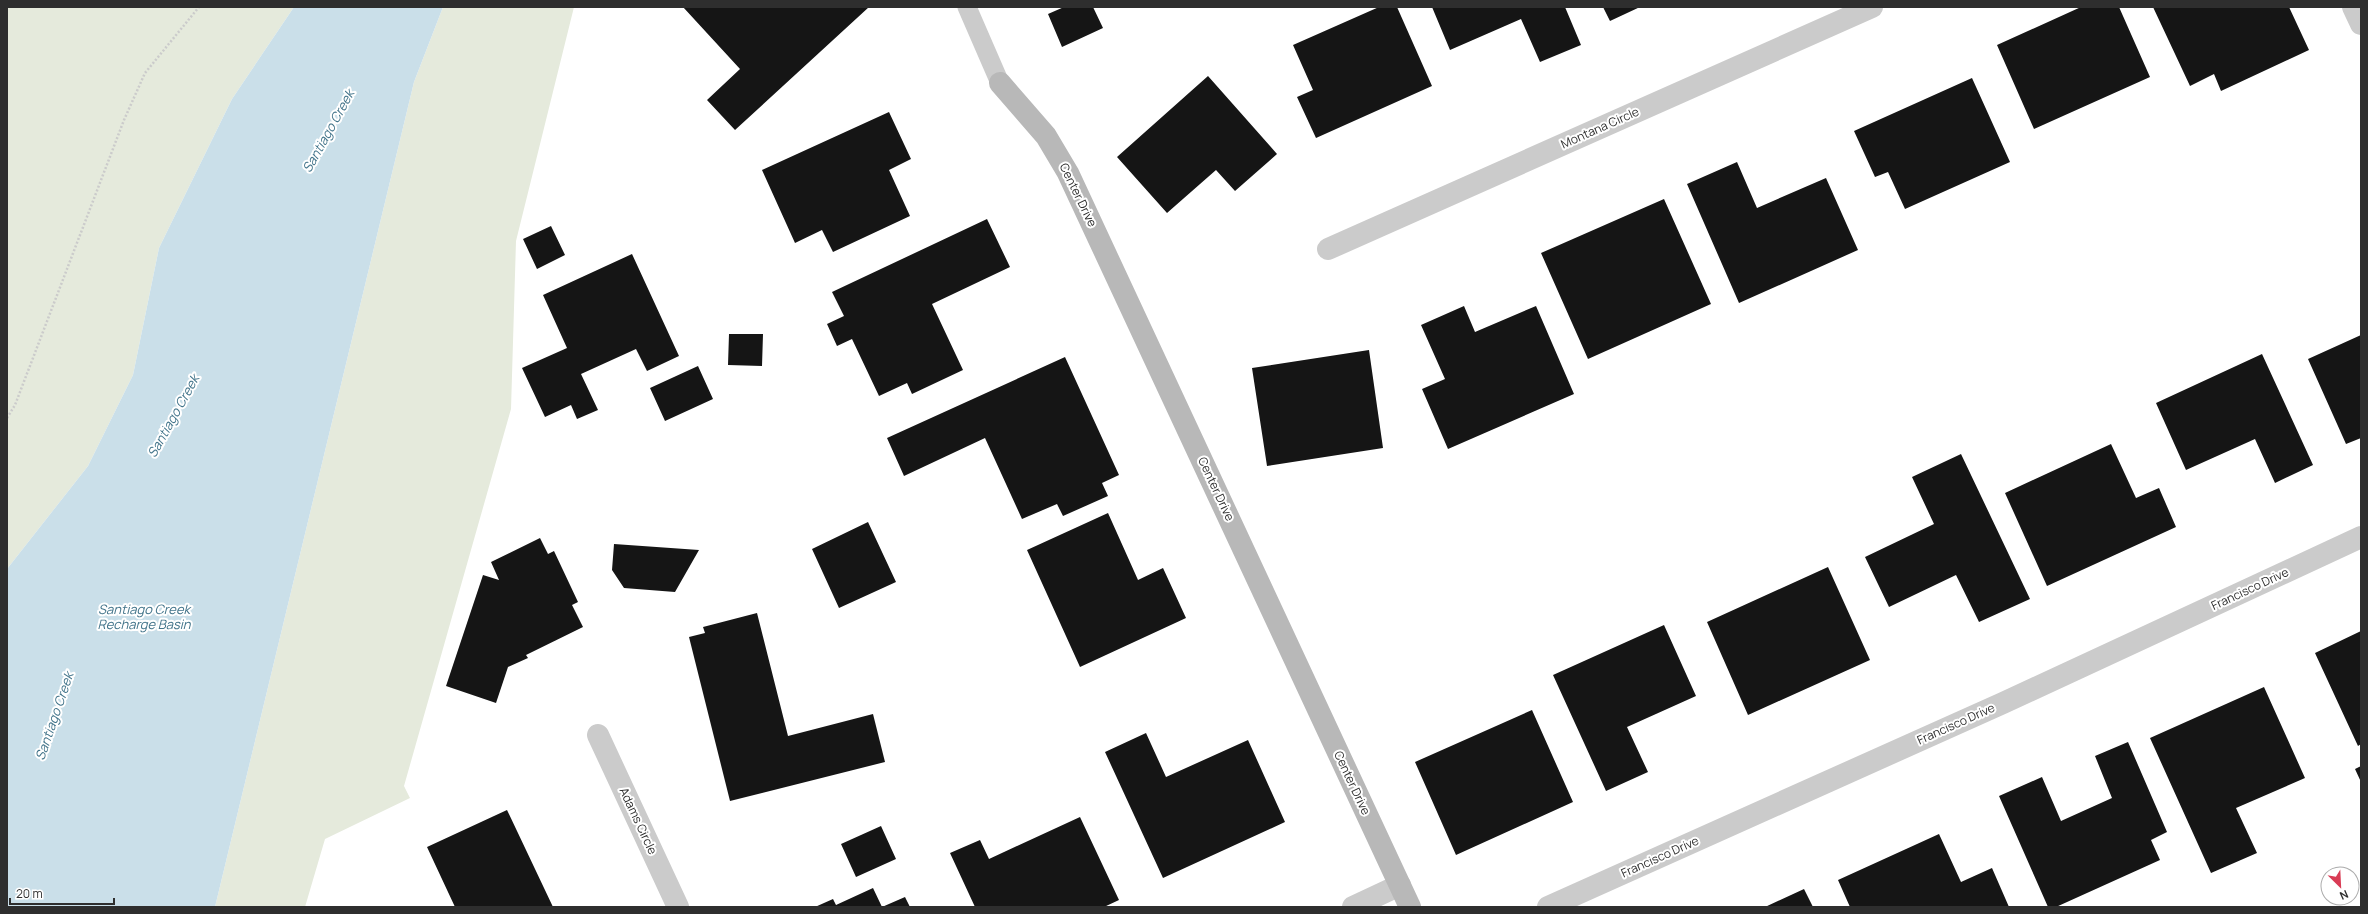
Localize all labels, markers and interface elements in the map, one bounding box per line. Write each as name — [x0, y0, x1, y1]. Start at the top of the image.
water label: Santiago Creek — [298, 84, 359, 176]
street label: Montana Circle — [1558, 103, 1642, 152]
street label: Center Drive — [1056, 160, 1101, 229]
water label: Santiago Creek — [143, 369, 204, 461]
street label: Center Drive — [1194, 454, 1239, 524]
street label: Francisco Drive — [2208, 563, 2291, 614]
water label: Santiago Creek Recharge Basin — [97, 600, 193, 633]
water label: Santiago Creek — [31, 667, 78, 762]
street label: Francisco Drive — [1914, 699, 1997, 748]
street label: Center Drive — [1330, 748, 1375, 818]
street label: Adams Circle — [616, 785, 661, 857]
street label: Francisco Drive — [1618, 832, 1701, 881]
north arrow — [2320, 866, 2360, 906]
scale bar — [10, 880, 114, 906]
text: 20 m — [16, 885, 43, 902]
text: N — [2338, 887, 2351, 904]

